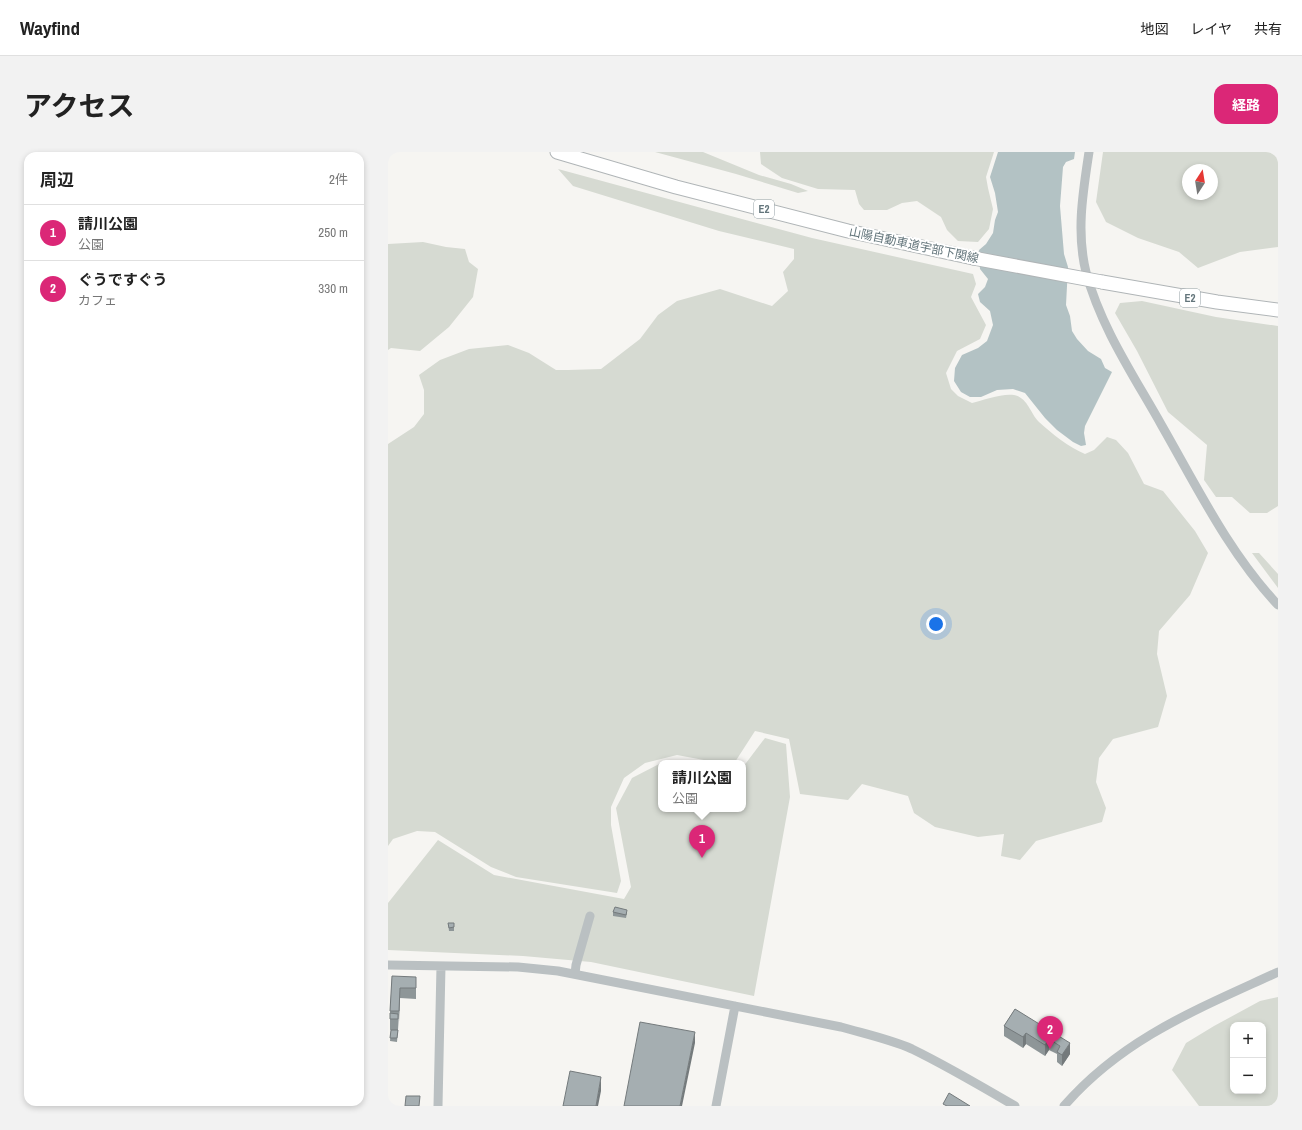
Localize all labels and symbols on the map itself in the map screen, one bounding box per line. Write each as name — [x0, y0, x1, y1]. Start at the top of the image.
north arrow — [1182, 164, 1218, 200]
road number: E2 — [754, 200, 774, 218]
street label: 山陽自動車道宇部下関線 — [848, 223, 980, 267]
road number: E2 — [1180, 289, 1200, 307]
your location — [926, 614, 946, 634]
pin: 1 — [689, 825, 715, 858]
pin: 2 — [1037, 1016, 1063, 1049]

